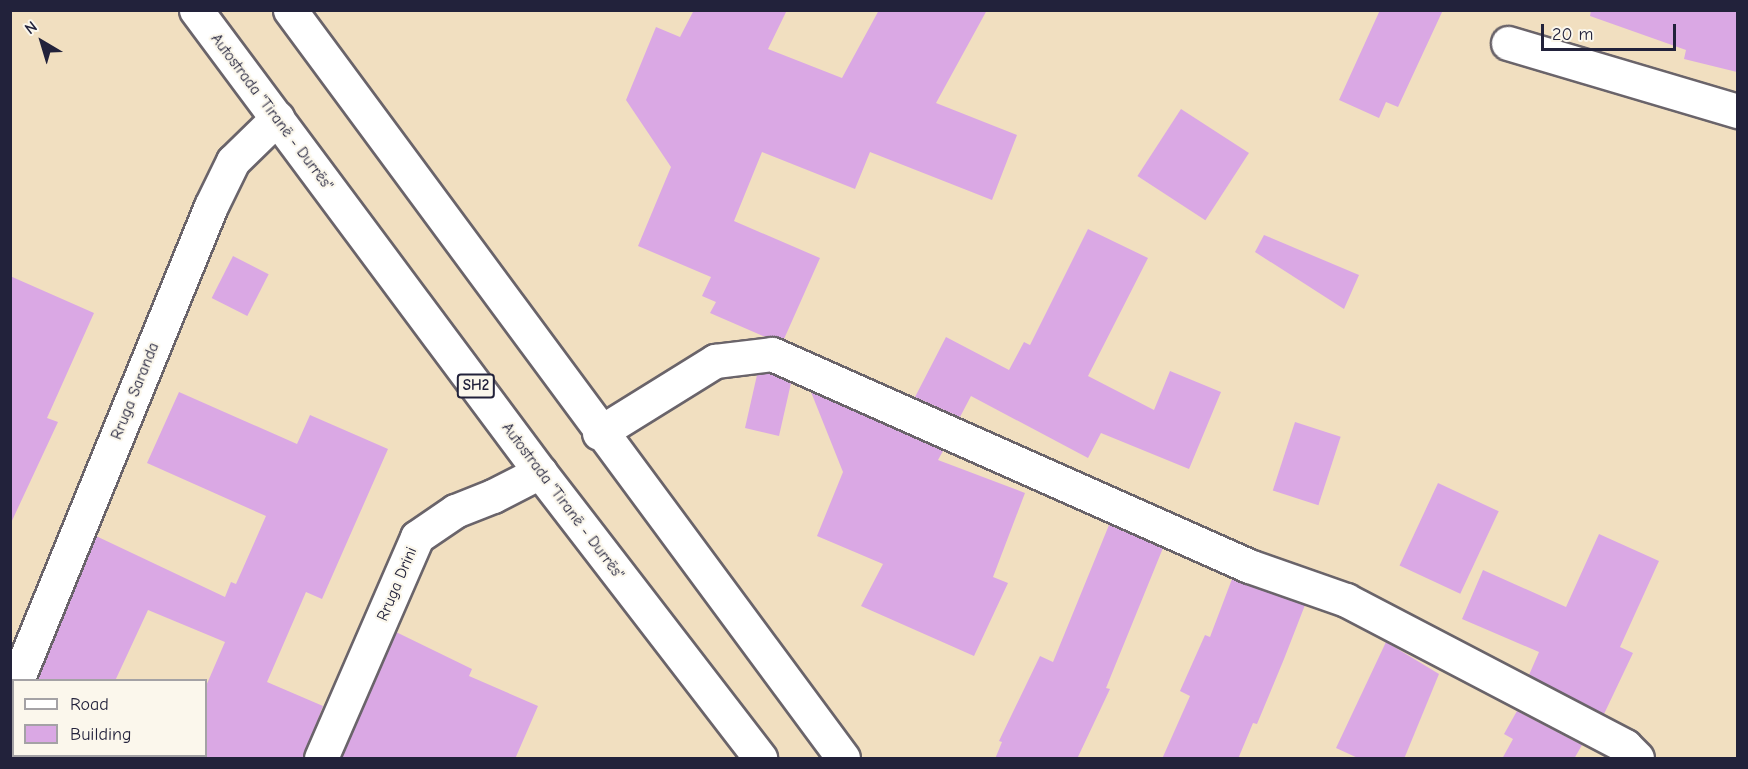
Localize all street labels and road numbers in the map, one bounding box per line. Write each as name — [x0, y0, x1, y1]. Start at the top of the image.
street label: Autostrada "Tiranë - Durrës" — [207, 30, 337, 194]
street label: Rruga Saranda — [107, 340, 163, 442]
road number: SH2 — [456, 374, 496, 398]
street label: Autostrada "Tiranë - Durrës" — [498, 419, 628, 583]
street label: Rruga Drini — [373, 544, 421, 624]

